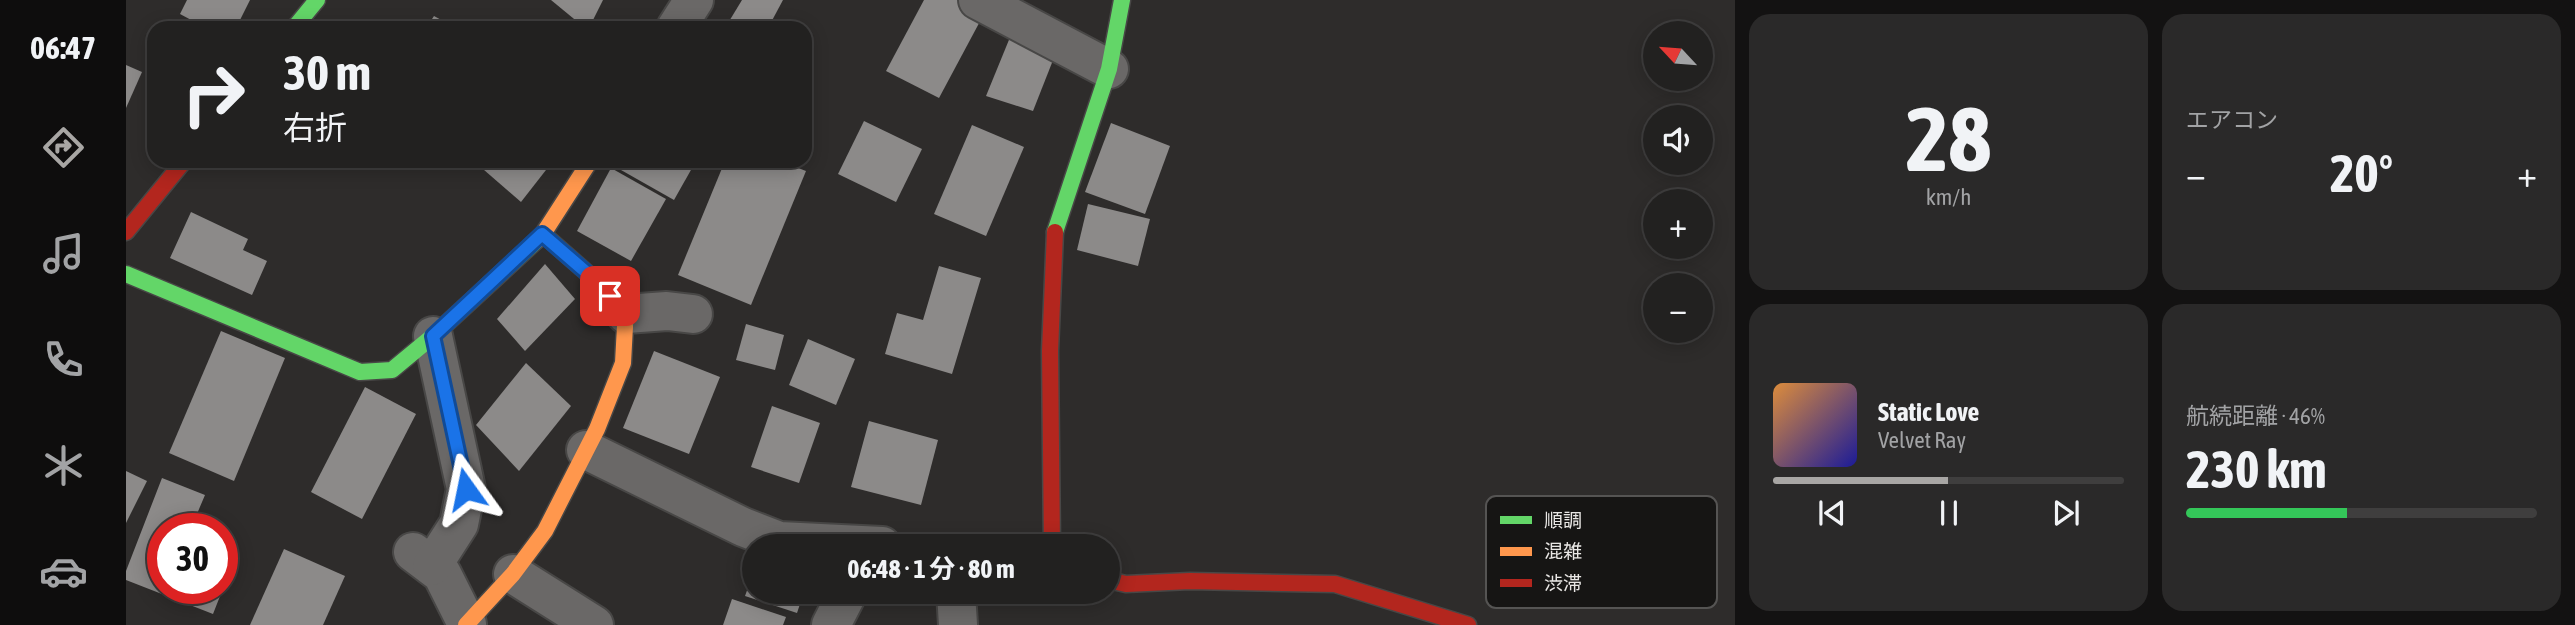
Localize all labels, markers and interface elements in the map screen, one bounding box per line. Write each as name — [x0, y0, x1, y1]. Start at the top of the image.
north arrow — [1643, 21, 1713, 91]
map controls — [1643, 21, 1713, 343]
text: 06:47 — [30, 29, 96, 66]
text: 30 m — [283, 44, 371, 100]
icon: right — [168, 49, 259, 140]
text: 28 — [1906, 86, 1991, 190]
button: sound — [1643, 105, 1713, 175]
text: エアコン — [2186, 107, 2278, 133]
text: 右折 — [283, 109, 347, 146]
icon: directions — [39, 123, 88, 172]
text: 20° — [2330, 143, 2393, 203]
text: − — [2186, 152, 2206, 195]
text: + — [2517, 152, 2537, 195]
text: km/h — [1926, 184, 1971, 210]
button: + — [1643, 189, 1713, 259]
icon: music — [39, 229, 88, 278]
pin — [580, 266, 640, 326]
button: − — [1643, 273, 1713, 343]
icon: arrive — [591, 277, 629, 315]
icon: phone — [39, 335, 88, 384]
text: Static Love — [1878, 397, 1979, 427]
text: 航続距離 · 46% — [2186, 403, 2325, 429]
text: Velvet Ray — [1878, 427, 1966, 453]
text: 230 km — [2186, 439, 2327, 499]
icon: climate — [39, 441, 88, 490]
position arrow — [429, 452, 503, 526]
icon: previous — [1813, 494, 1851, 532]
icon: pause — [1930, 494, 1968, 532]
icon: next — [2047, 494, 2085, 532]
legend — [1486, 496, 1717, 608]
text: 順調 — [1544, 509, 1582, 531]
speed limit sign: 30 — [147, 513, 238, 604]
text: 混雑 — [1544, 540, 1582, 562]
icon: car — [39, 547, 88, 596]
text: 06:48 · 1 分 · 80 m — [847, 554, 1015, 584]
text: 渋滞 — [1544, 572, 1582, 594]

